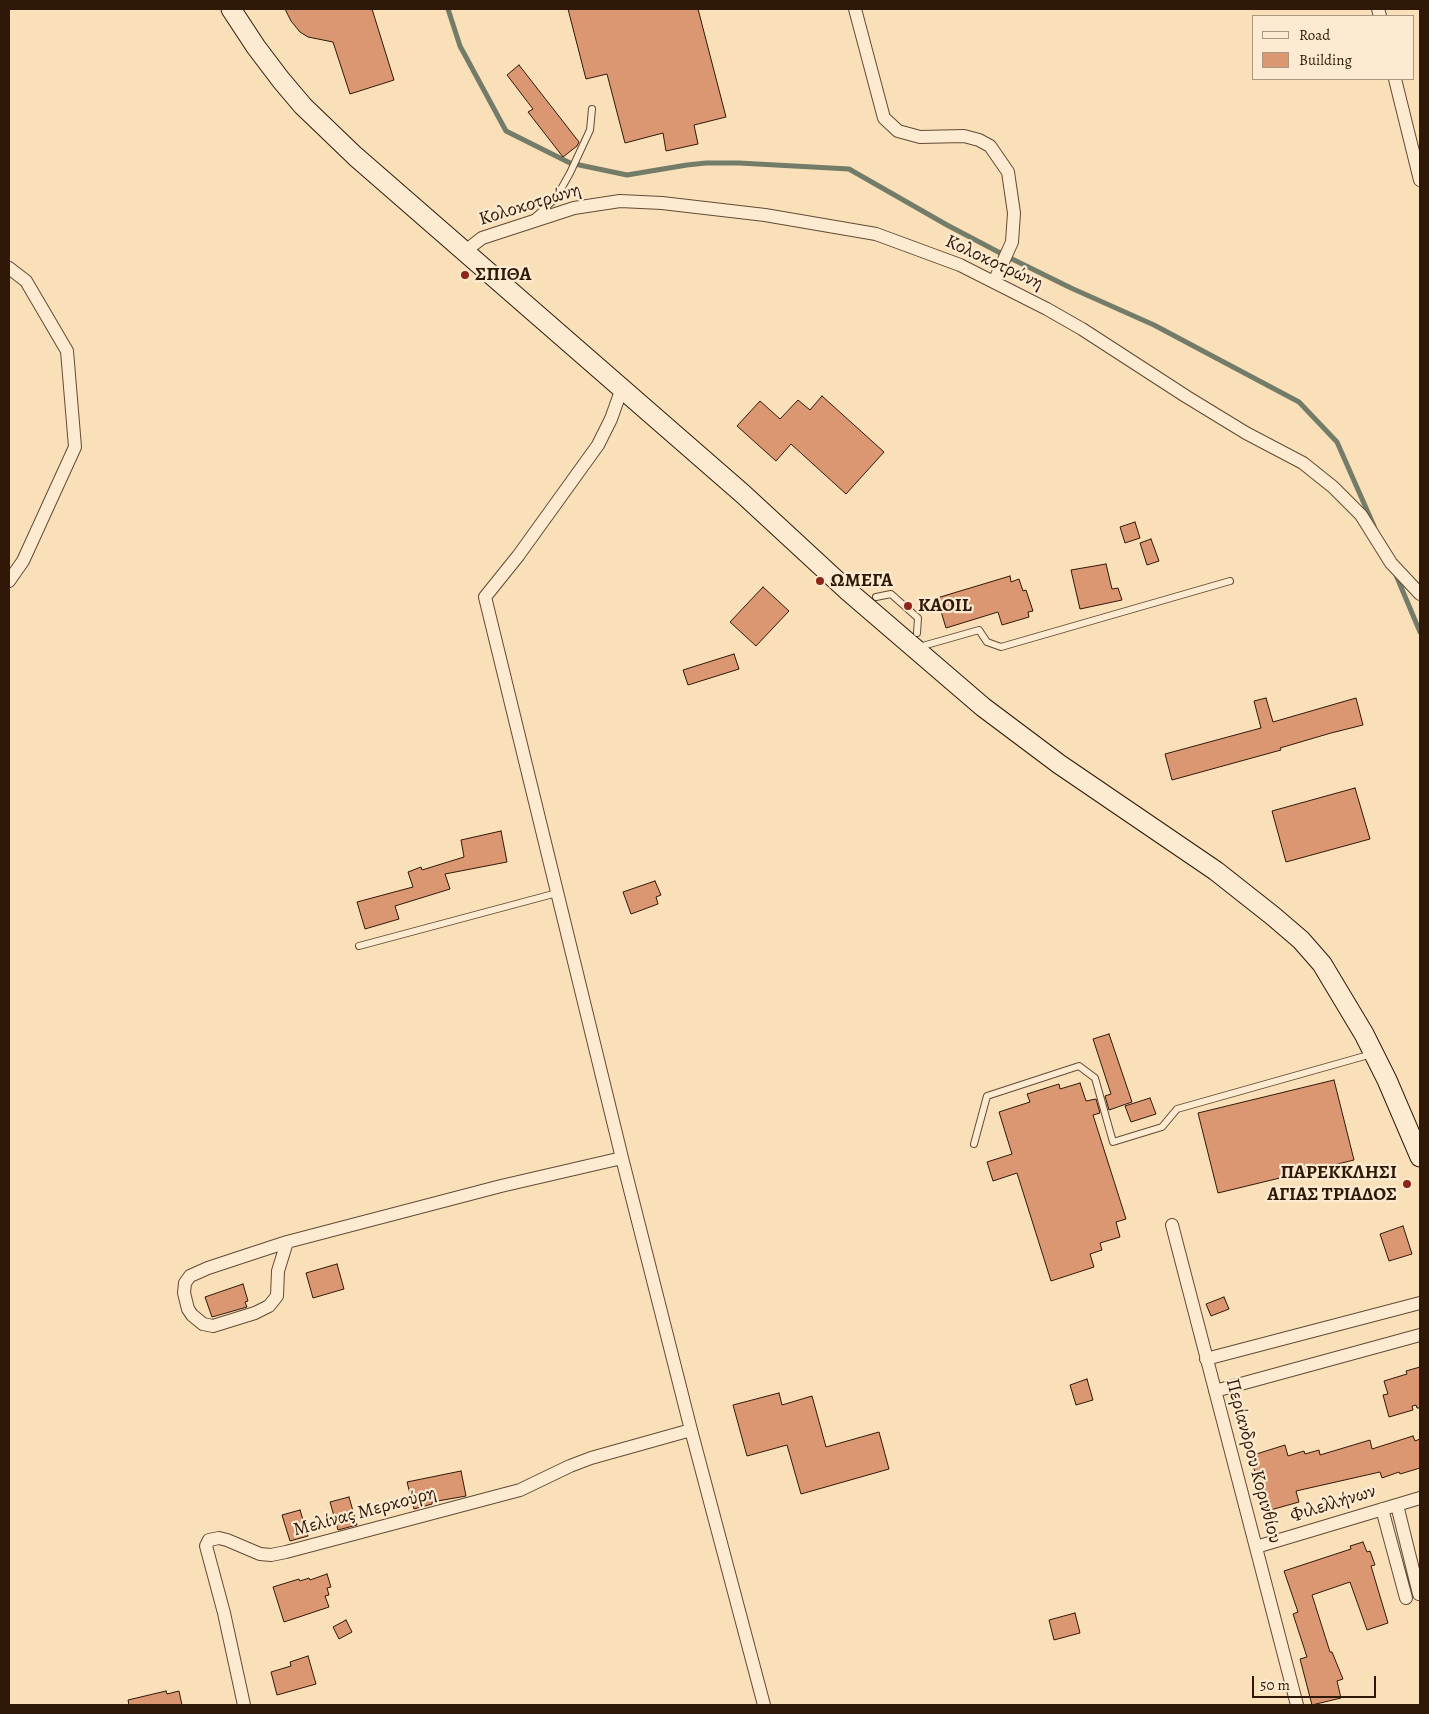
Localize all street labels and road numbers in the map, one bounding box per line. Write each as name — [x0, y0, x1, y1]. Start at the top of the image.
street label: Κολοκοτρώνη — [476, 179, 584, 231]
street label: Κολοκοτρώνη — [941, 230, 1047, 296]
street label: Περίανδρου Κορινθίου — [1220, 1376, 1286, 1546]
street label: Φιλελλήνων — [1287, 1480, 1379, 1528]
street label: Μελίνας Μερκούρη — [291, 1482, 439, 1542]

